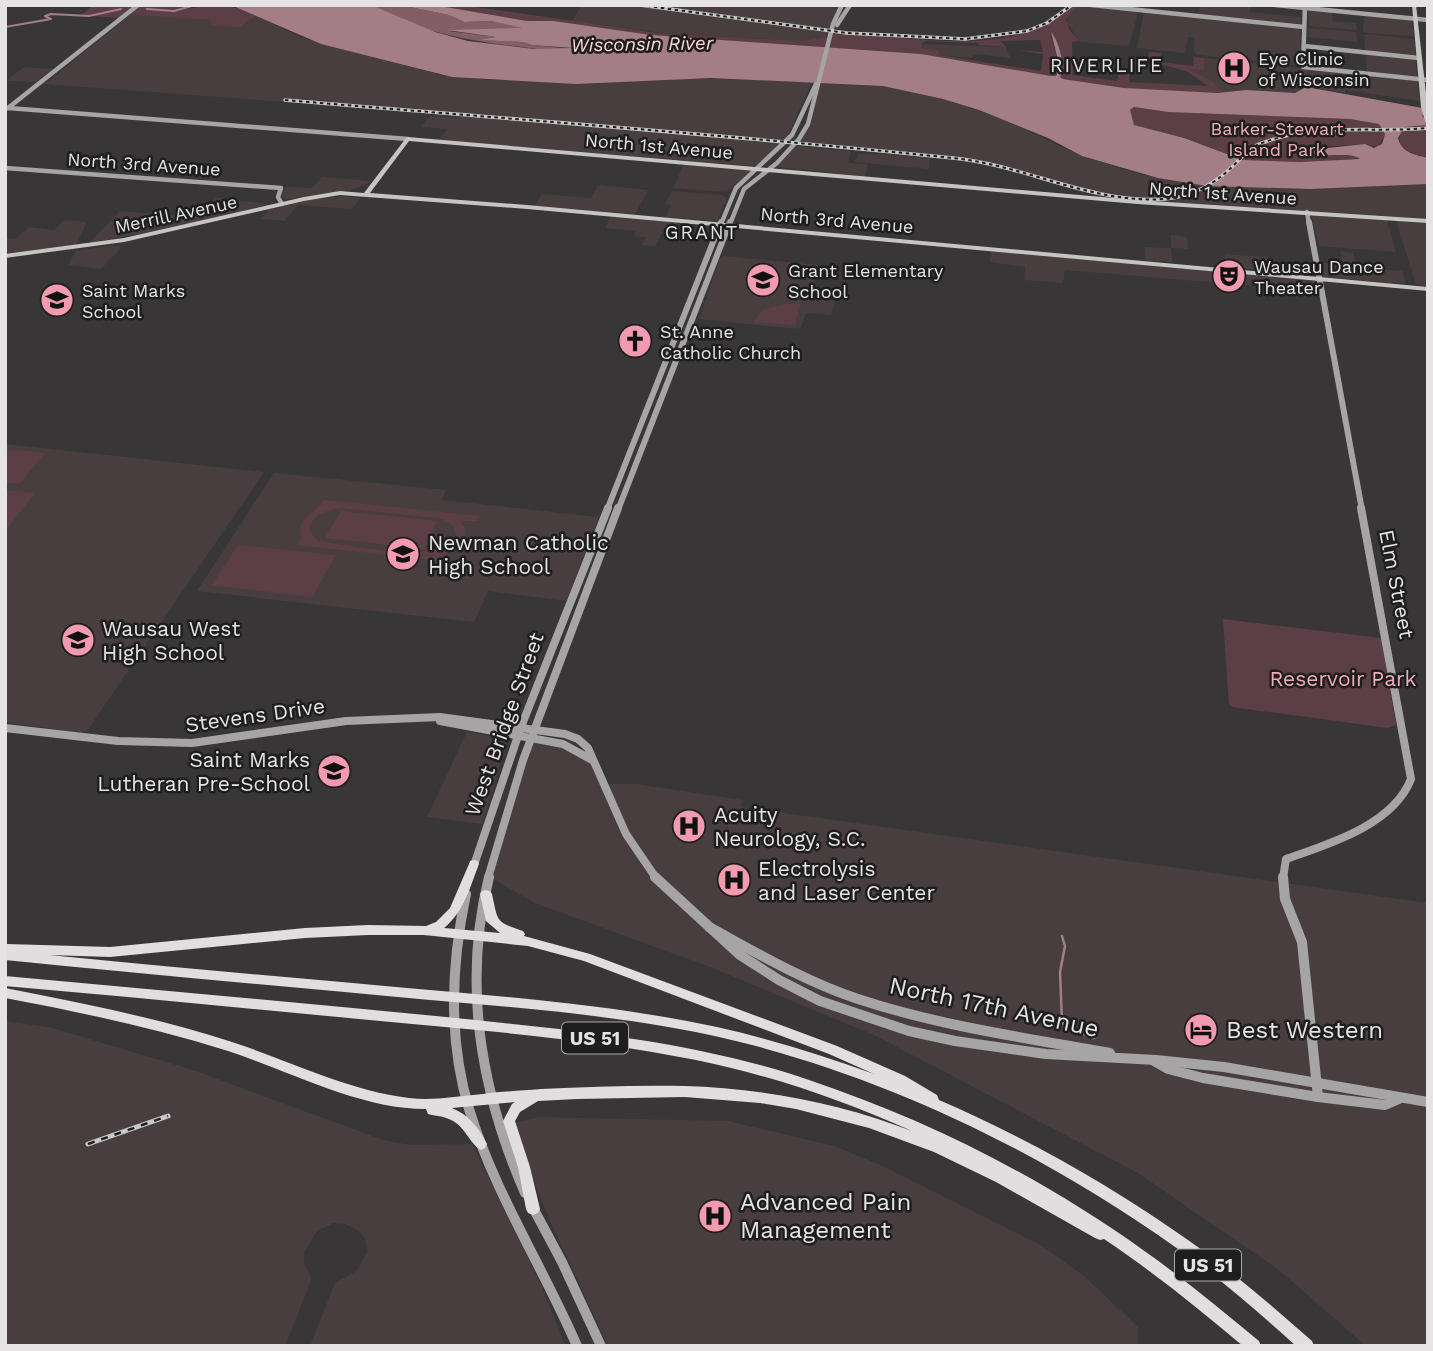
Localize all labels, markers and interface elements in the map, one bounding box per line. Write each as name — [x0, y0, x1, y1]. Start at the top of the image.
water label: Wisconsin River — [571, 31, 714, 57]
place label: Eye Clinic of Wisconsin — [1258, 48, 1370, 90]
hospital icon: Eye Clinic of Wisconsin — [1215, 49, 1253, 87]
district label: RIVERLIFE — [1050, 54, 1164, 77]
park label: Barker-Stewart Island Park — [1211, 118, 1344, 160]
street label: North 1st Avenue — [584, 129, 734, 163]
street label: North 3rd Avenue — [67, 148, 221, 180]
street label: North 1st Avenue — [1148, 177, 1298, 209]
street label: Merrill Avenue — [113, 191, 239, 237]
street label: North 3rd Avenue — [760, 203, 914, 237]
district label: GRANT — [665, 221, 739, 244]
place label: Wausau Dance Theater — [1254, 256, 1384, 298]
theatre icon: Wausau Dance Theater — [1210, 257, 1248, 295]
place label: Grant Elementary School — [788, 260, 944, 302]
school or university icon: Grant Elementary School — [744, 261, 782, 299]
place label: Saint Marks School — [82, 280, 185, 322]
school or university icon: Saint Marks School — [38, 281, 76, 319]
place label: St. Anne Catholic Church — [660, 321, 801, 363]
church icon: St. Anne Catholic Church — [616, 322, 654, 360]
street label: Elm Street — [1374, 528, 1420, 641]
place label: Newman Catholic High School — [428, 530, 609, 579]
school or university icon: Newman Catholic High School — [384, 535, 422, 573]
place label: Wausau West High School — [102, 616, 240, 665]
school or university icon: Wausau West High School — [59, 621, 97, 659]
street label: West Bridge Street — [459, 629, 549, 819]
park label: Reservoir Park — [1270, 666, 1417, 691]
street label: Stevens Drive — [184, 693, 326, 737]
place label: Saint Marks Lutheran Pre-School — [97, 747, 311, 796]
school or university icon: Saint Marks Lutheran Pre-School — [315, 752, 353, 790]
place label: Acuity Neurology, S.C. — [714, 802, 866, 851]
hospital icon: Acuity Neurology, S.C. — [670, 807, 708, 845]
place label: Electrolysis and Laser Center — [758, 856, 935, 905]
hospital icon: Electrolysis and Laser Center — [715, 861, 753, 899]
street label: North 17th Avenue — [887, 971, 1101, 1043]
hotel icon: Best Western — [1182, 1011, 1220, 1049]
place label: Best Western — [1226, 1016, 1383, 1044]
road number: US 51 — [562, 1022, 628, 1054]
place label: Advanced Pain Management — [740, 1188, 911, 1244]
hospital icon: Advanced Pain Management — [696, 1197, 734, 1235]
road number: US 51 — [1175, 1250, 1241, 1280]

